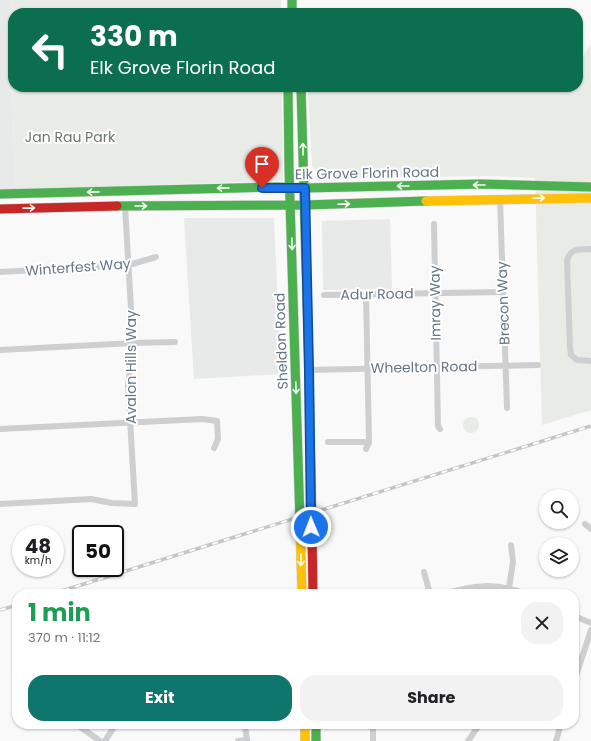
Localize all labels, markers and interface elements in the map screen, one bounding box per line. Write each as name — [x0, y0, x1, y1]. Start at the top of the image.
text: 330 m — [90, 17, 178, 56]
icon: left — [24, 24, 76, 76]
text: Elk Grove Florin Road — [90, 55, 275, 80]
park label: Jan Rau Park — [25, 127, 116, 147]
one-way arrow — [299, 143, 307, 156]
pin — [245, 147, 279, 188]
icon: arrive — [251, 153, 273, 175]
street label: Elk Grove Florin Road — [295, 162, 439, 184]
one-way arrow — [473, 181, 486, 189]
one-way arrow — [397, 182, 410, 190]
one-way arrow — [217, 185, 230, 192]
one-way arrow — [87, 188, 100, 195]
one-way arrow — [532, 194, 545, 202]
one-way arrow — [337, 200, 350, 207]
one-way arrow — [134, 202, 147, 210]
one-way arrow — [22, 204, 35, 212]
one-way arrow — [288, 237, 295, 250]
street label: Winterfest Way — [25, 253, 131, 281]
street label: Brecon Way — [492, 261, 514, 345]
street label: Imray Way — [424, 265, 446, 341]
street label: Adur Road — [340, 283, 414, 305]
street label: Sheldon Road — [269, 292, 293, 390]
street label: Avalon Hills Way — [121, 310, 141, 424]
street label: Wheelton Road — [371, 356, 477, 378]
one-way arrow — [292, 381, 300, 394]
map controls — [539, 489, 579, 577]
button: search — [539, 489, 579, 529]
position arrow — [290, 506, 332, 548]
speed limit sign: 50 — [72, 525, 124, 577]
text: 48 — [25, 532, 51, 560]
button: layers — [539, 537, 579, 577]
text: km/h — [25, 553, 51, 568]
one-way arrow — [297, 553, 305, 566]
text: 1 min — [28, 596, 91, 629]
button: close — [521, 602, 563, 644]
text: 370 m · 11:12 — [28, 628, 100, 647]
button: Exit — [28, 675, 292, 721]
button: Share — [300, 675, 563, 721]

